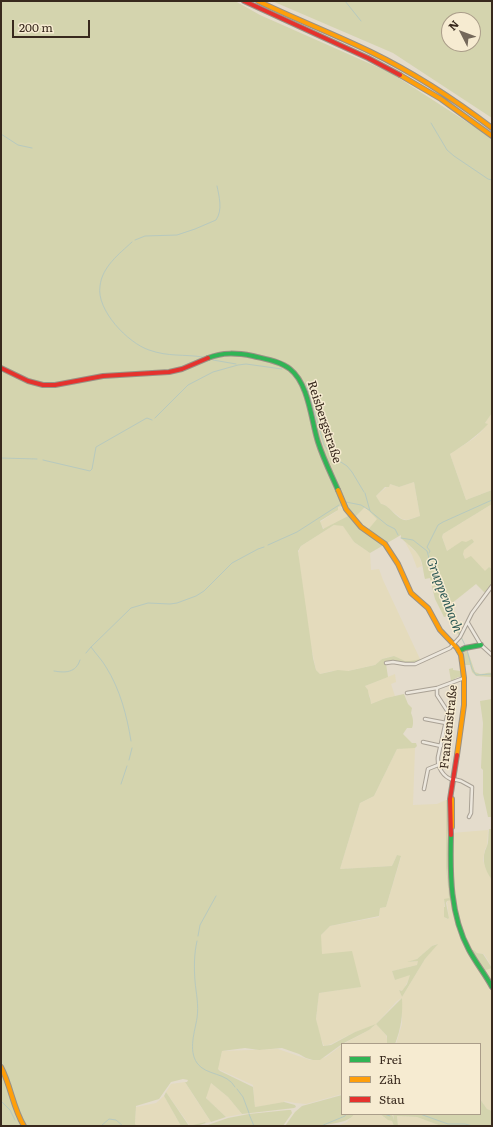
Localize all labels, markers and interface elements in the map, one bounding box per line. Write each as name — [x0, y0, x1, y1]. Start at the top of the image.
scale bar — [14, 12, 92, 38]
north arrow — [441, 12, 481, 52]
text: N — [444, 16, 462, 33]
text: 200 m — [19, 18, 53, 36]
street label: Reisbergstraße — [304, 379, 344, 465]
water label: Gruppenbach — [423, 555, 465, 635]
street label: Frankenstraße — [437, 684, 461, 770]
legend — [341, 1043, 481, 1115]
text: Frei — [379, 1050, 402, 1068]
text: Zäh — [379, 1070, 401, 1088]
text: Stau — [379, 1090, 405, 1108]

